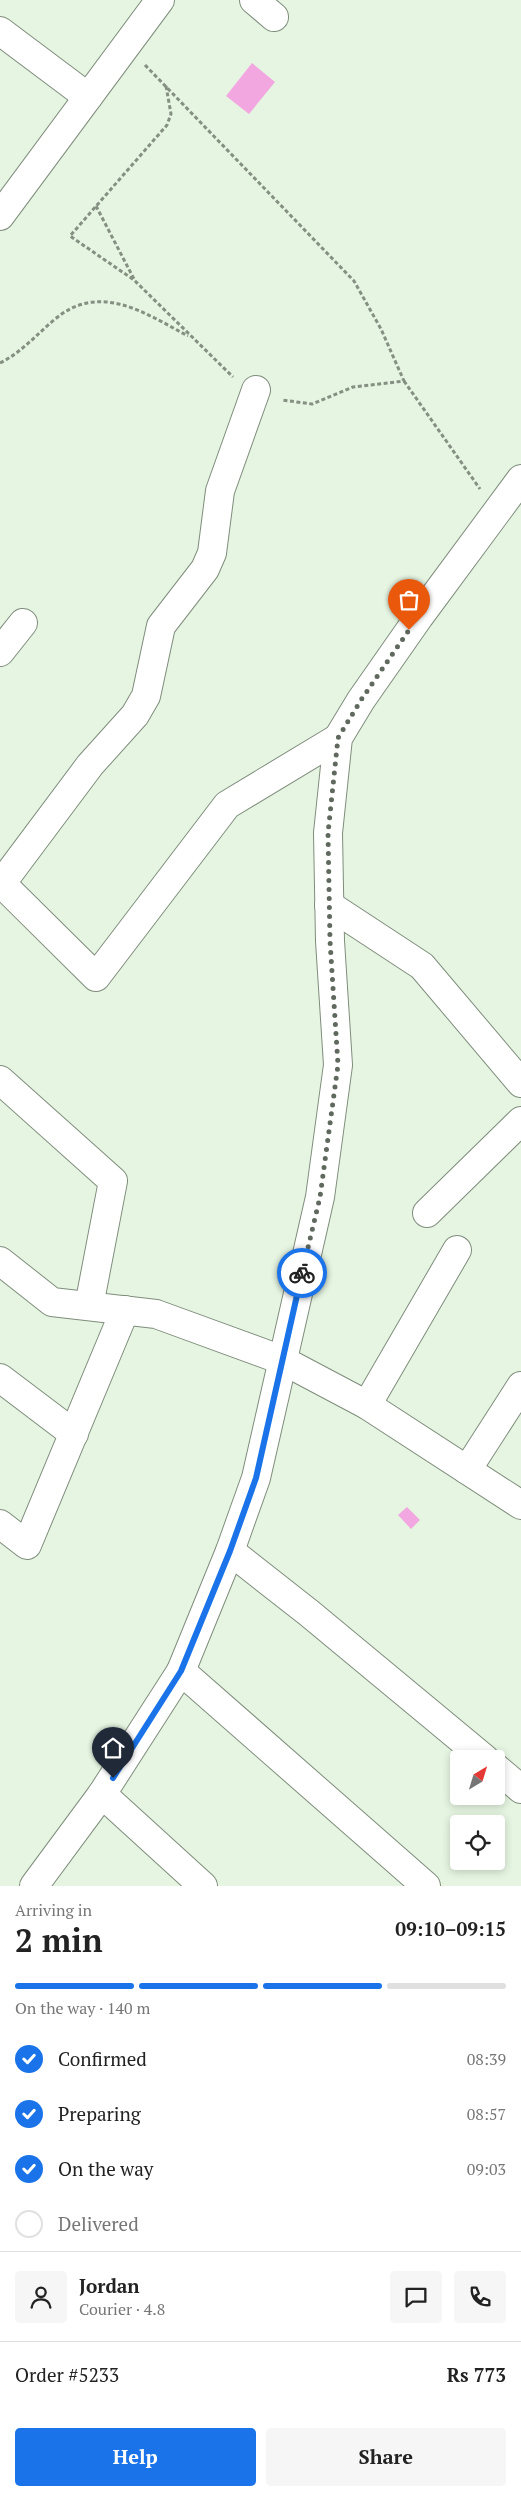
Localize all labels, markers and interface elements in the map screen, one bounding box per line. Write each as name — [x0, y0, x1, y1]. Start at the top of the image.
pin — [388, 579, 430, 630]
icon: bag — [395, 586, 423, 614]
courier — [277, 1248, 327, 1298]
icon: bike — [288, 1259, 316, 1287]
pin — [92, 1727, 134, 1778]
icon: home — [99, 1734, 127, 1762]
north arrow — [450, 1750, 505, 1805]
map controls — [450, 1750, 505, 1870]
button: locate — [450, 1815, 505, 1870]
text: Arriving in — [15, 1899, 92, 1921]
text: 09:10–09:15 — [395, 1916, 506, 1941]
text: 2 min — [15, 1919, 103, 1961]
text: On the way · 140 m — [15, 1997, 150, 2019]
icon: check — [15, 2045, 43, 2073]
text: Confirmed — [58, 2046, 147, 2071]
text: 08:39 — [467, 2048, 506, 2070]
icon: check — [15, 2100, 43, 2128]
text: Preparing — [58, 2101, 141, 2126]
text: 08:57 — [467, 2103, 506, 2125]
icon: check — [15, 2155, 43, 2183]
text: On the way — [58, 2156, 153, 2181]
text: 09:03 — [467, 2158, 506, 2180]
text: Delivered — [58, 2211, 139, 2236]
button: person — [15, 2271, 67, 2323]
button: chat — [390, 2271, 442, 2323]
button: phone — [454, 2271, 506, 2323]
text: Jordan — [79, 2273, 140, 2298]
text: Courier · 4.8 — [79, 2298, 165, 2320]
text: Order #5233 — [15, 2362, 119, 2387]
text: Rs 773 — [447, 2362, 506, 2387]
button: Help — [15, 2428, 256, 2486]
button: Share — [266, 2428, 506, 2486]

